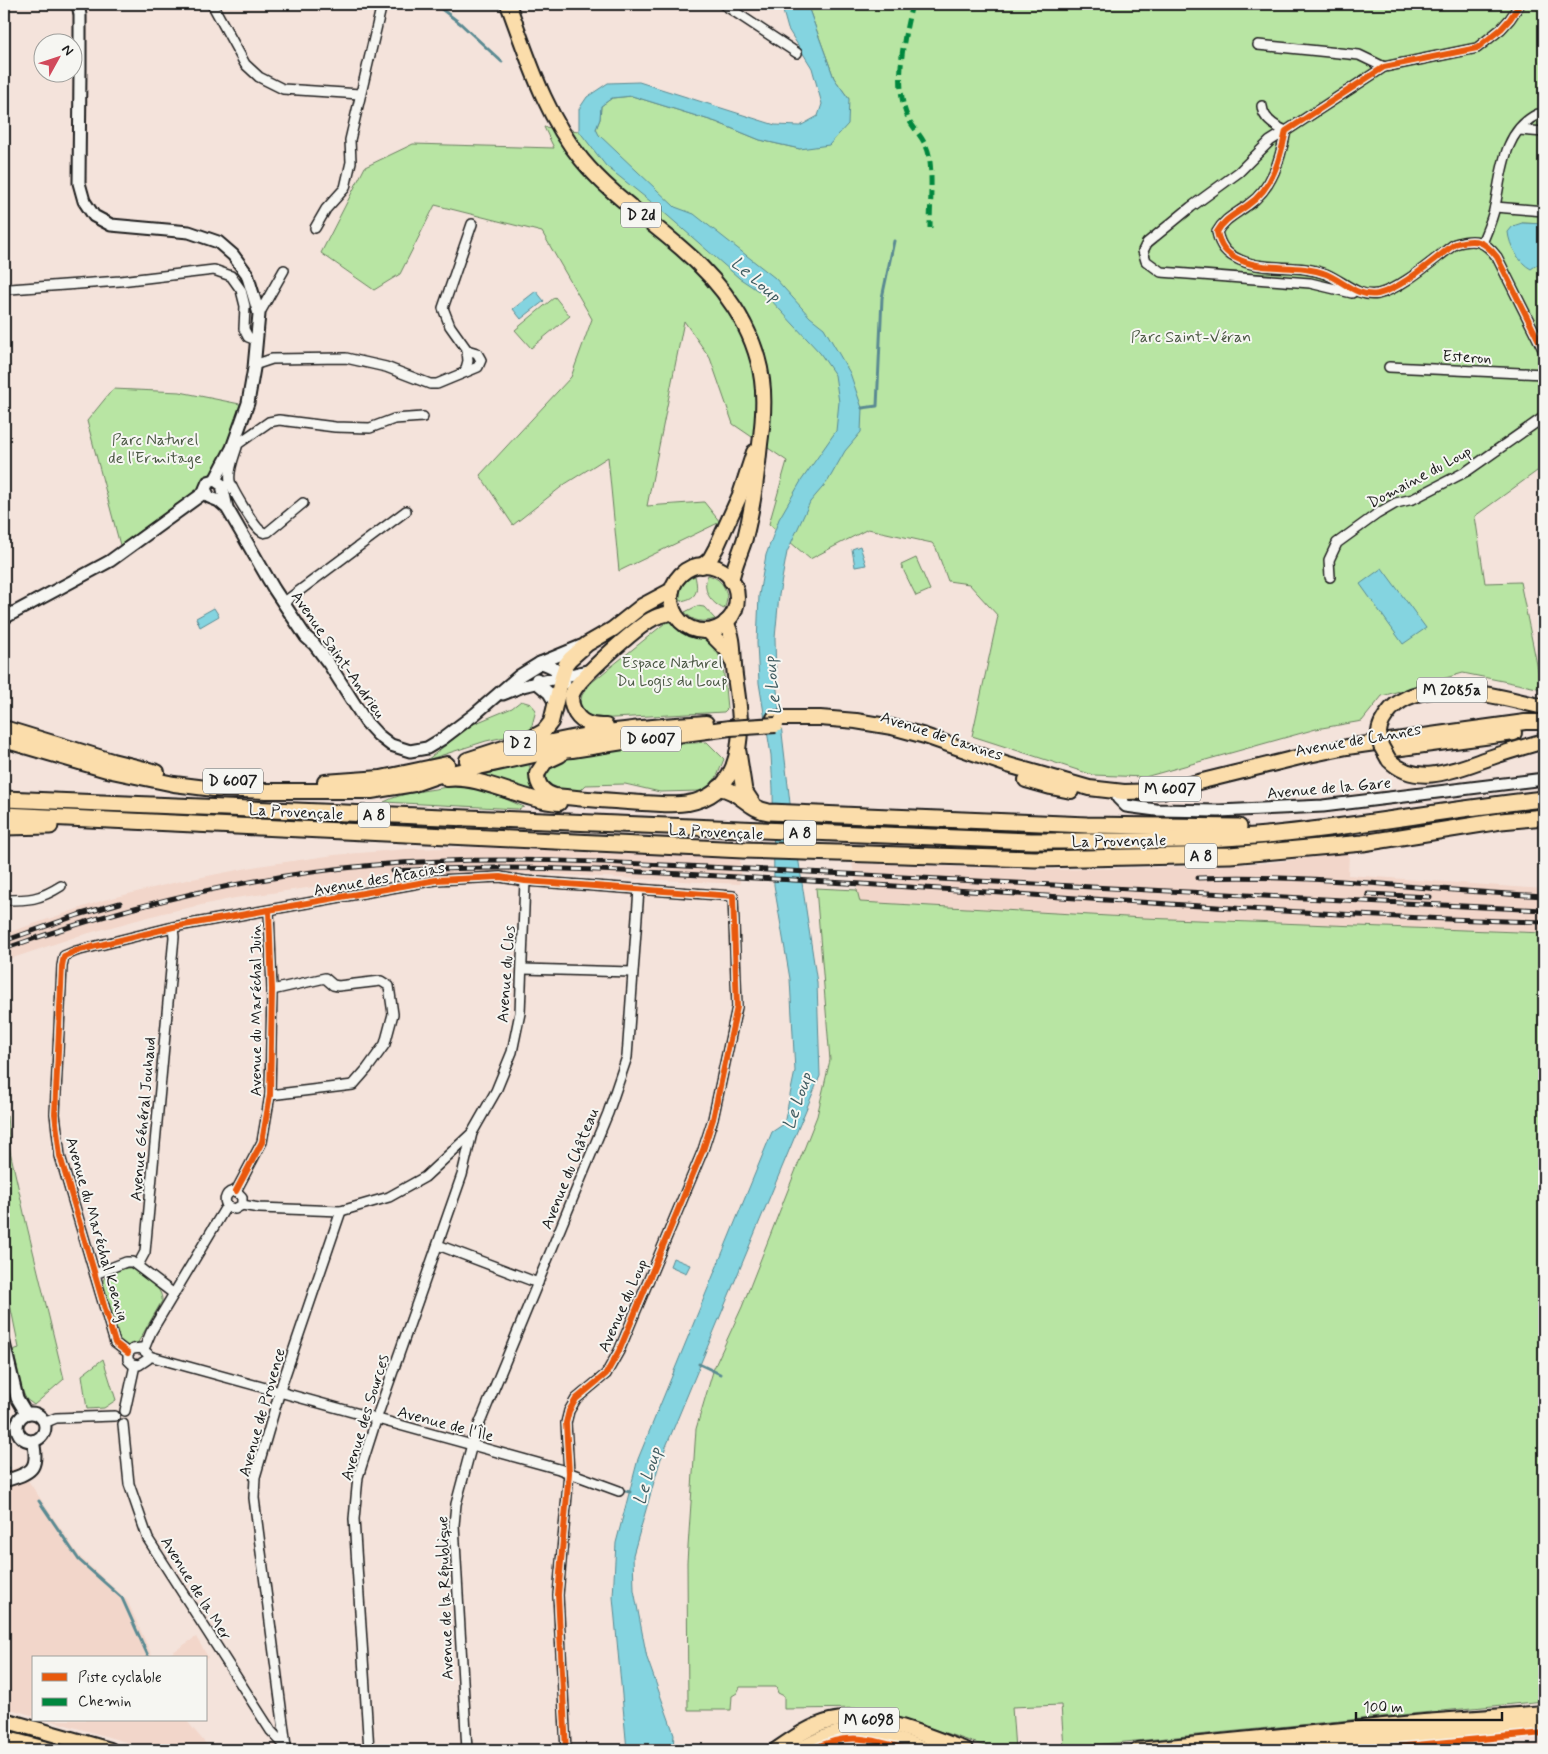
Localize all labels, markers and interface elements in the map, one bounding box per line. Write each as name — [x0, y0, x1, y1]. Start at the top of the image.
north arrow — [32, 32, 82, 82]
text: N — [57, 41, 77, 60]
road number: D 2d — [621, 202, 661, 228]
water label: Le Loup — [725, 252, 786, 309]
park label: Parc Saint-Véran — [1131, 327, 1251, 348]
street label: Esteron — [1442, 346, 1492, 369]
park label: Parc Naturel de l'Ermitage — [108, 430, 202, 469]
street label: Domaine du Loup — [1364, 441, 1475, 513]
street label: Avenue Saint-Andrieu — [286, 587, 390, 723]
park label: Espace Naturel Du Logis du Loup — [616, 653, 728, 693]
water label: Le Loup — [758, 655, 788, 716]
road number: M 2085a — [1417, 678, 1487, 702]
street label: Avenue de Cannes — [878, 707, 1005, 766]
street label: Avenue de Cannes — [1294, 719, 1423, 762]
road number: D 6007 — [621, 726, 681, 752]
road number: D 2 — [504, 730, 536, 756]
road number: D 6007 — [203, 768, 263, 794]
street label: Avenue de la Gare — [1266, 773, 1392, 804]
road number: M 6007 — [1139, 776, 1201, 802]
street label: La Provençale — [248, 800, 344, 825]
road number: A 8 — [358, 802, 390, 828]
street label: La Provençale — [668, 820, 764, 845]
road number: A 8 — [784, 820, 816, 846]
street label: La Provençale — [1071, 830, 1167, 853]
road number: A 8 — [1185, 844, 1217, 868]
street label: Avenue des Acacias — [312, 858, 447, 901]
street label: Avenue du Maréchal Juin — [246, 923, 267, 1097]
street label: Avenue du Clos — [493, 925, 520, 1023]
street label: Avenue Général Jouhaud — [126, 1036, 161, 1202]
water label: Le Loup — [777, 1069, 819, 1133]
street label: Avenue du Château — [536, 1104, 604, 1232]
street label: Avenue du Maréchal Koenig — [60, 1135, 133, 1324]
street label: Avenue du Loup — [594, 1256, 653, 1355]
street label: Avenue de Provence — [234, 1346, 291, 1479]
street label: Avenue des Sources — [336, 1352, 395, 1483]
street label: Avenue de l'Île — [395, 1402, 496, 1447]
water label: Le Loup — [628, 1444, 668, 1508]
street label: Avenue de la République — [432, 1516, 459, 1680]
street label: Avenue de la Mer — [155, 1533, 236, 1645]
legend — [32, 1656, 208, 1722]
text: Piste cyclable — [78, 1668, 162, 1688]
scale bar — [1356, 1689, 1502, 1721]
text: Chemin — [78, 1692, 131, 1712]
text: 100 m — [1363, 1698, 1403, 1718]
road number: M 6098 — [839, 1708, 899, 1732]

